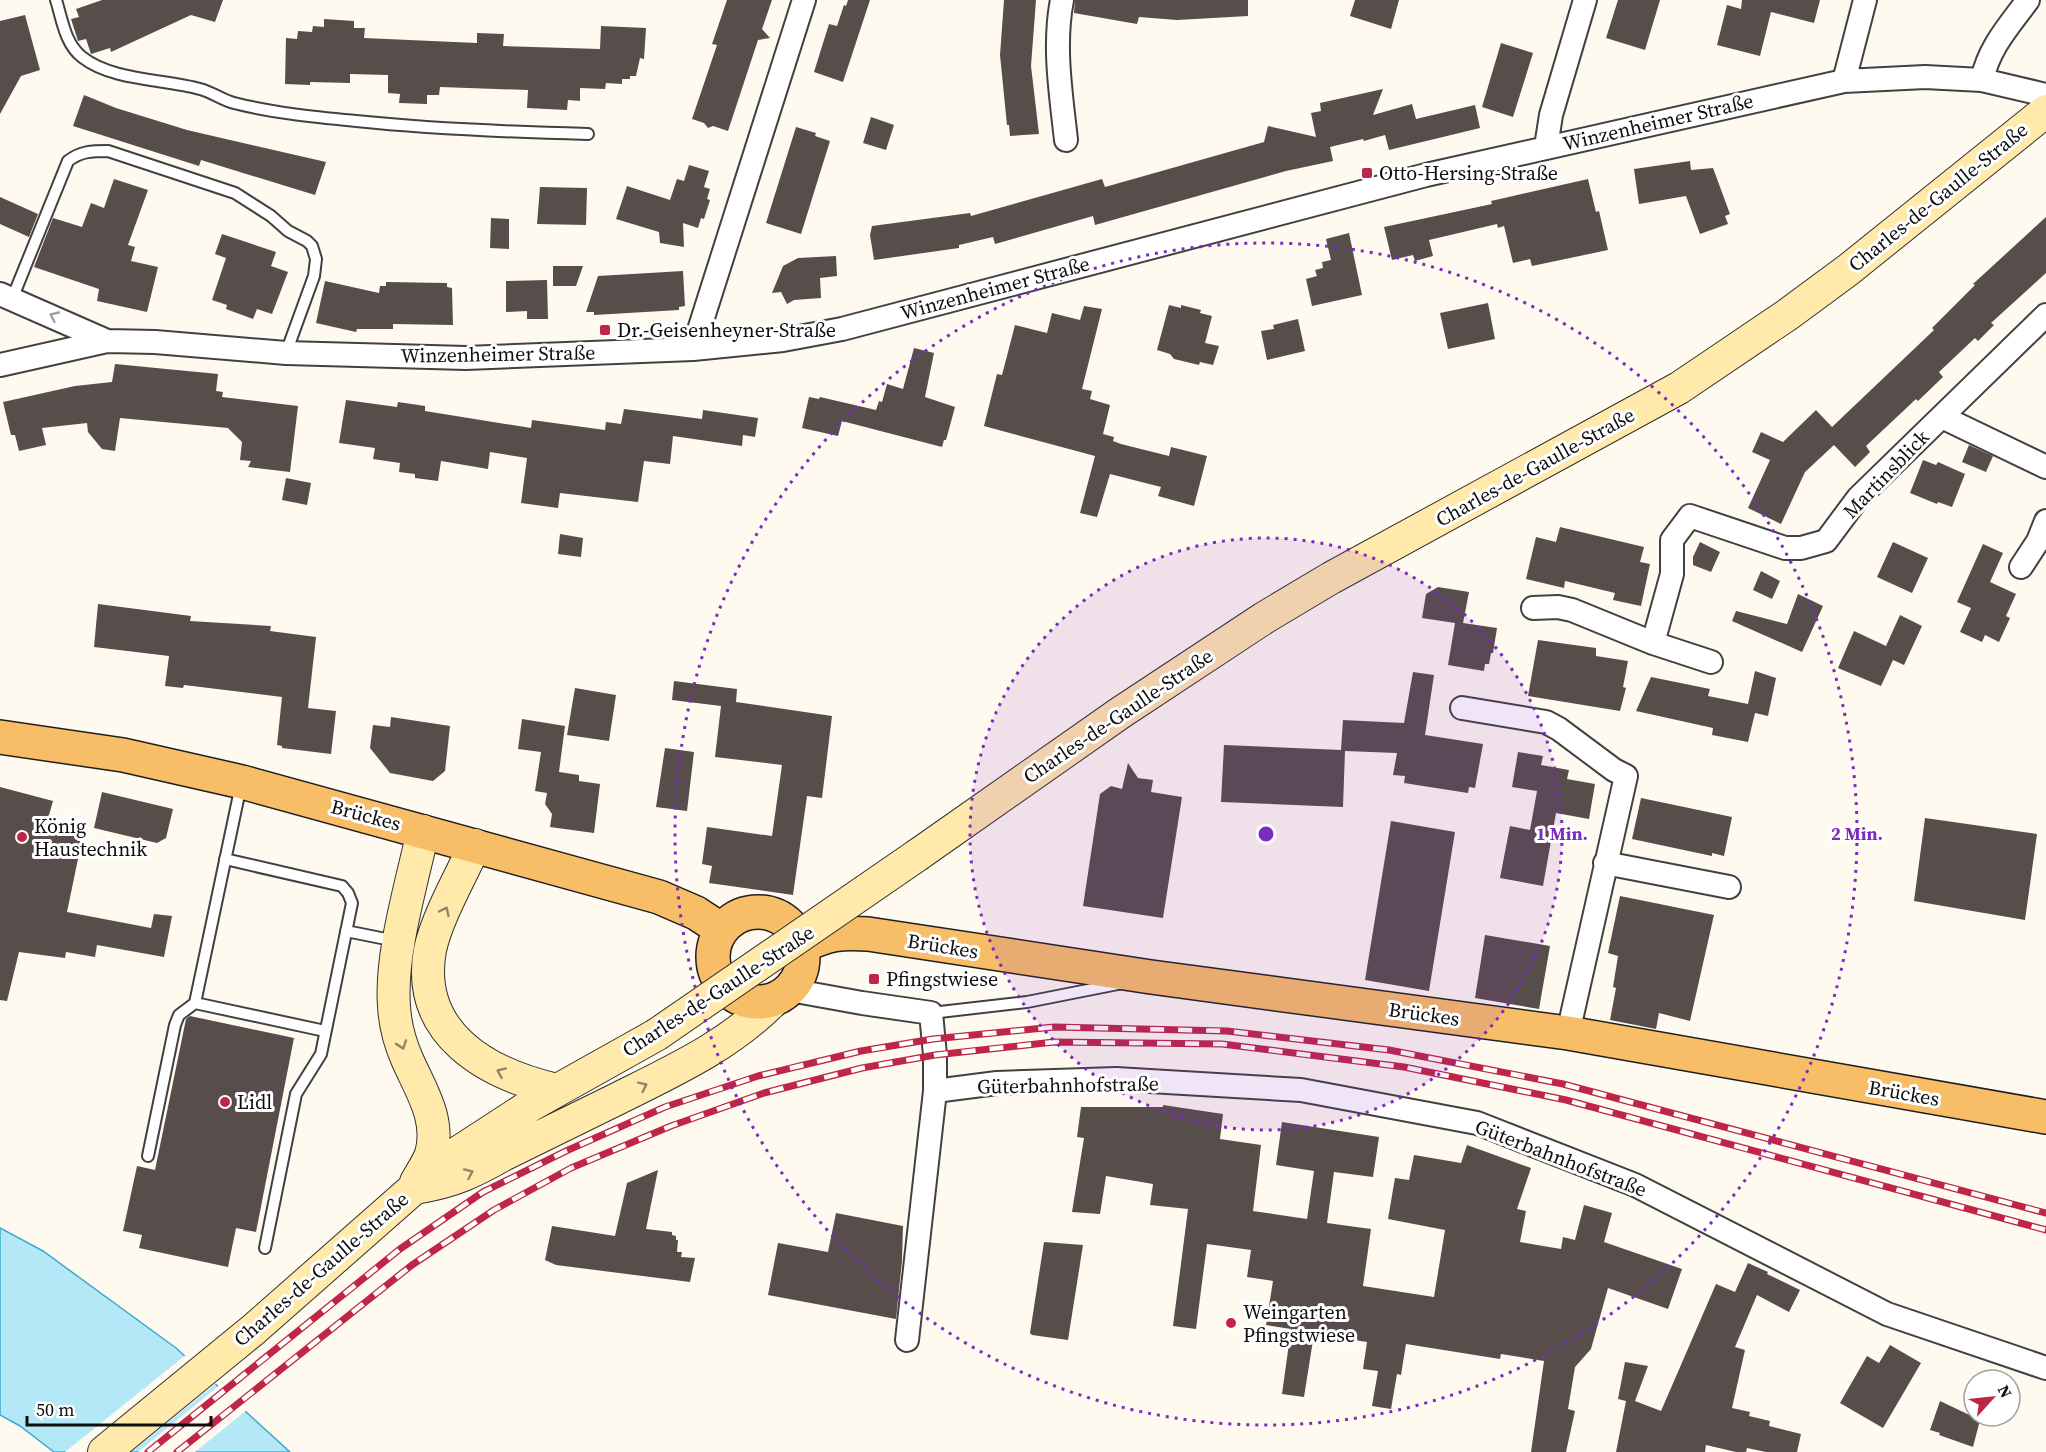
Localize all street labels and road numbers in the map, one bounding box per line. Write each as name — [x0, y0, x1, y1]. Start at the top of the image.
street label: Winzenheimer Straße — [1560, 86, 1756, 158]
street label: Charles-de-Gaulle-Straße — [1842, 116, 2034, 278]
street label: Winzenheimer Straße — [897, 249, 1093, 327]
street label: Winzenheimer Straße — [400, 338, 596, 370]
street label: Charles-de-Gaulle-Straße — [1430, 401, 1640, 533]
street label: Martinsblick — [1837, 423, 1935, 525]
street label: Charles-de-Gaulle-Straße — [1018, 642, 1218, 790]
street label: Brückes — [328, 792, 404, 838]
street label: Charles-de-Gaulle-Straße — [617, 918, 819, 1064]
street label: Brückes — [906, 927, 980, 965]
street label: Brückes — [1387, 995, 1461, 1033]
street label: Güterbahnhofstraße — [977, 1069, 1159, 1101]
street label: Brückes — [1866, 1073, 1942, 1113]
street label: Güterbahnhofstraße — [1471, 1112, 1651, 1204]
street label: Charles-de-Gaulle-Straße — [227, 1185, 415, 1353]

